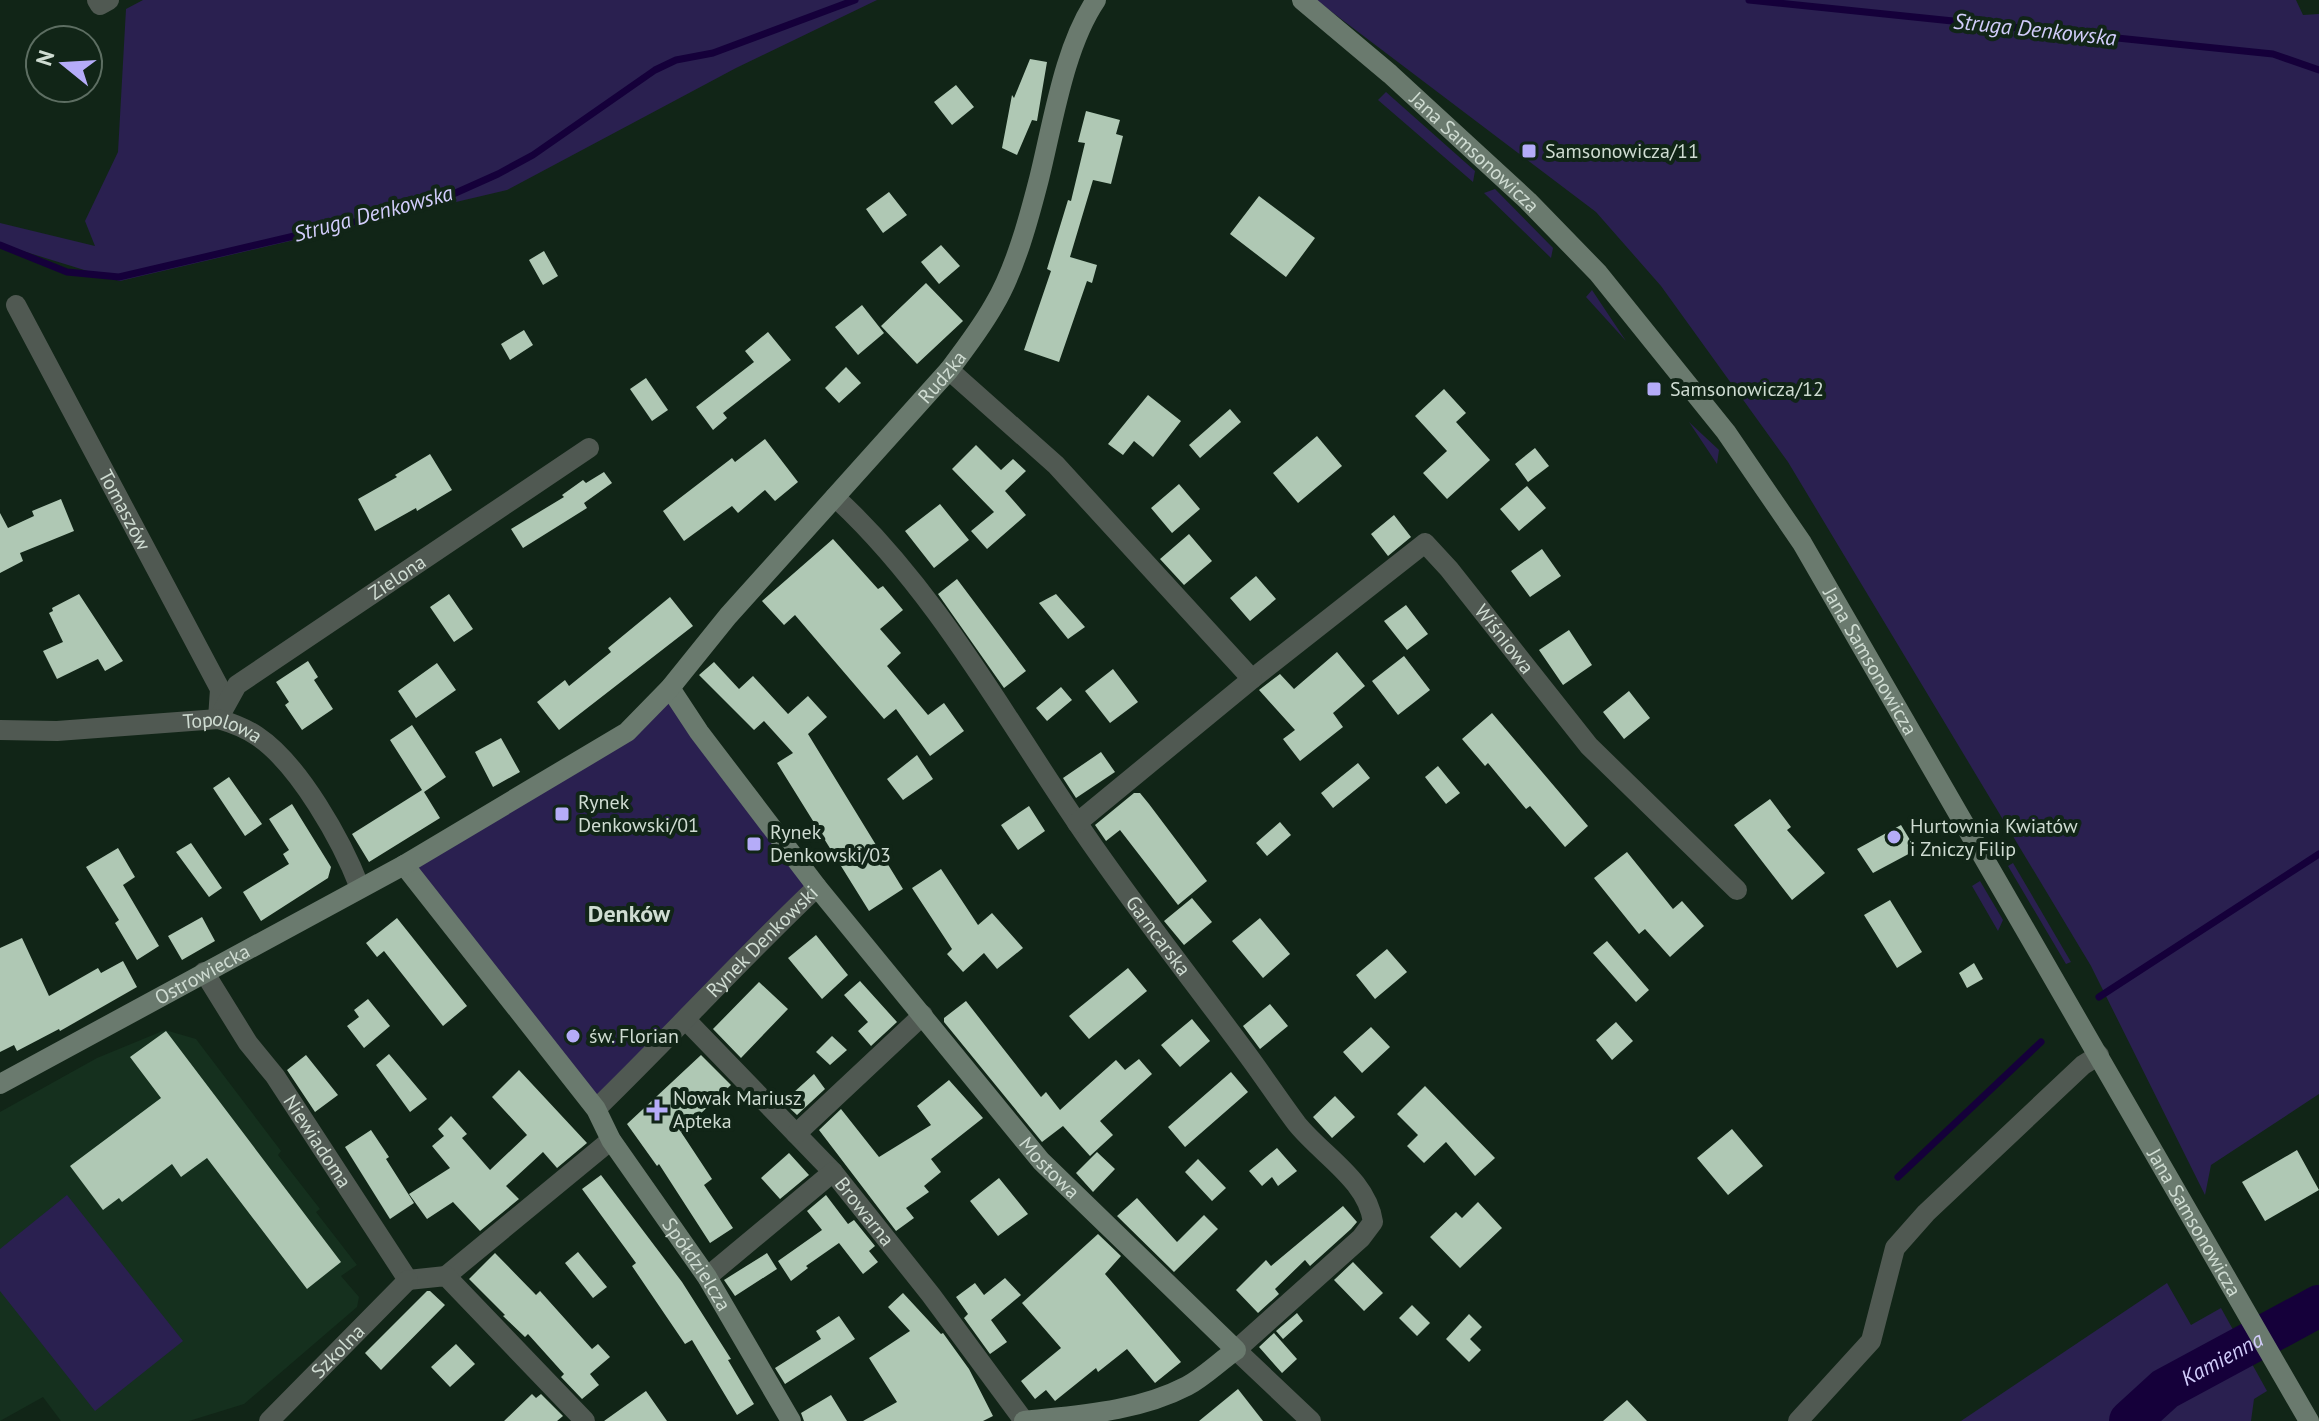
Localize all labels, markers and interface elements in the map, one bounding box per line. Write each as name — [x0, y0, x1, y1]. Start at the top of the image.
water label: Struga Denkowska — [1952, 7, 2118, 51]
north arrow — [24, 24, 104, 104]
text: N — [29, 47, 61, 69]
street label: Jana Samsonowicza — [1404, 85, 1545, 218]
place label: Samsonowicza/11 — [1545, 138, 1699, 164]
marker: Samsonowicza/11 — [1520, 142, 1538, 160]
water label: Struga Denkowska — [290, 178, 456, 248]
street label: Rudzka — [912, 345, 972, 409]
place label: Samsonowicza/12 — [1670, 376, 1824, 402]
marker: Samsonowicza/12 — [1645, 380, 1663, 398]
street label: Tomaszów — [93, 465, 157, 555]
street label: Zielona — [363, 549, 431, 606]
street label: Jana Samsonowicza — [1817, 581, 1923, 740]
street label: Wiśniowa — [1469, 599, 1540, 679]
street label: Topolowa — [182, 705, 267, 749]
place label: Rynek Denkowski/01 — [578, 789, 699, 838]
marker: Rynek Denkowski/01 — [553, 805, 571, 823]
place label: Hurtownia Kwiatów i Zniczy Filip — [1910, 813, 2078, 862]
place label: Rynek Denkowski/03 — [770, 819, 891, 868]
marker: Hurtownia Kwiatów i Zniczy Filip — [1885, 828, 1903, 846]
marker: Rynek Denkowski/03 — [745, 835, 763, 853]
street label: Rynek Denkowski — [700, 880, 824, 1003]
street label: Garncarska — [1120, 890, 1197, 981]
district label: Denków — [588, 898, 671, 929]
street label: Ostrowiecka — [150, 938, 254, 1011]
place label: św. Florian — [589, 1023, 679, 1049]
marker: św. Florian — [564, 1027, 582, 1045]
place label: Nowak Mariusz Apteka — [673, 1085, 802, 1134]
street label: Niewiadoma — [278, 1090, 357, 1193]
marker: Nowak Mariusz Apteka — [648, 1101, 666, 1119]
street label: Mostowa — [1013, 1131, 1085, 1204]
street label: Jana Samsonowicza — [2141, 1143, 2247, 1301]
street label: Browarna — [829, 1172, 900, 1251]
street label: Spółdzielcza — [656, 1213, 737, 1316]
street label: Szkolna — [305, 1318, 370, 1384]
water label: Kamienna — [2176, 1325, 2268, 1392]

